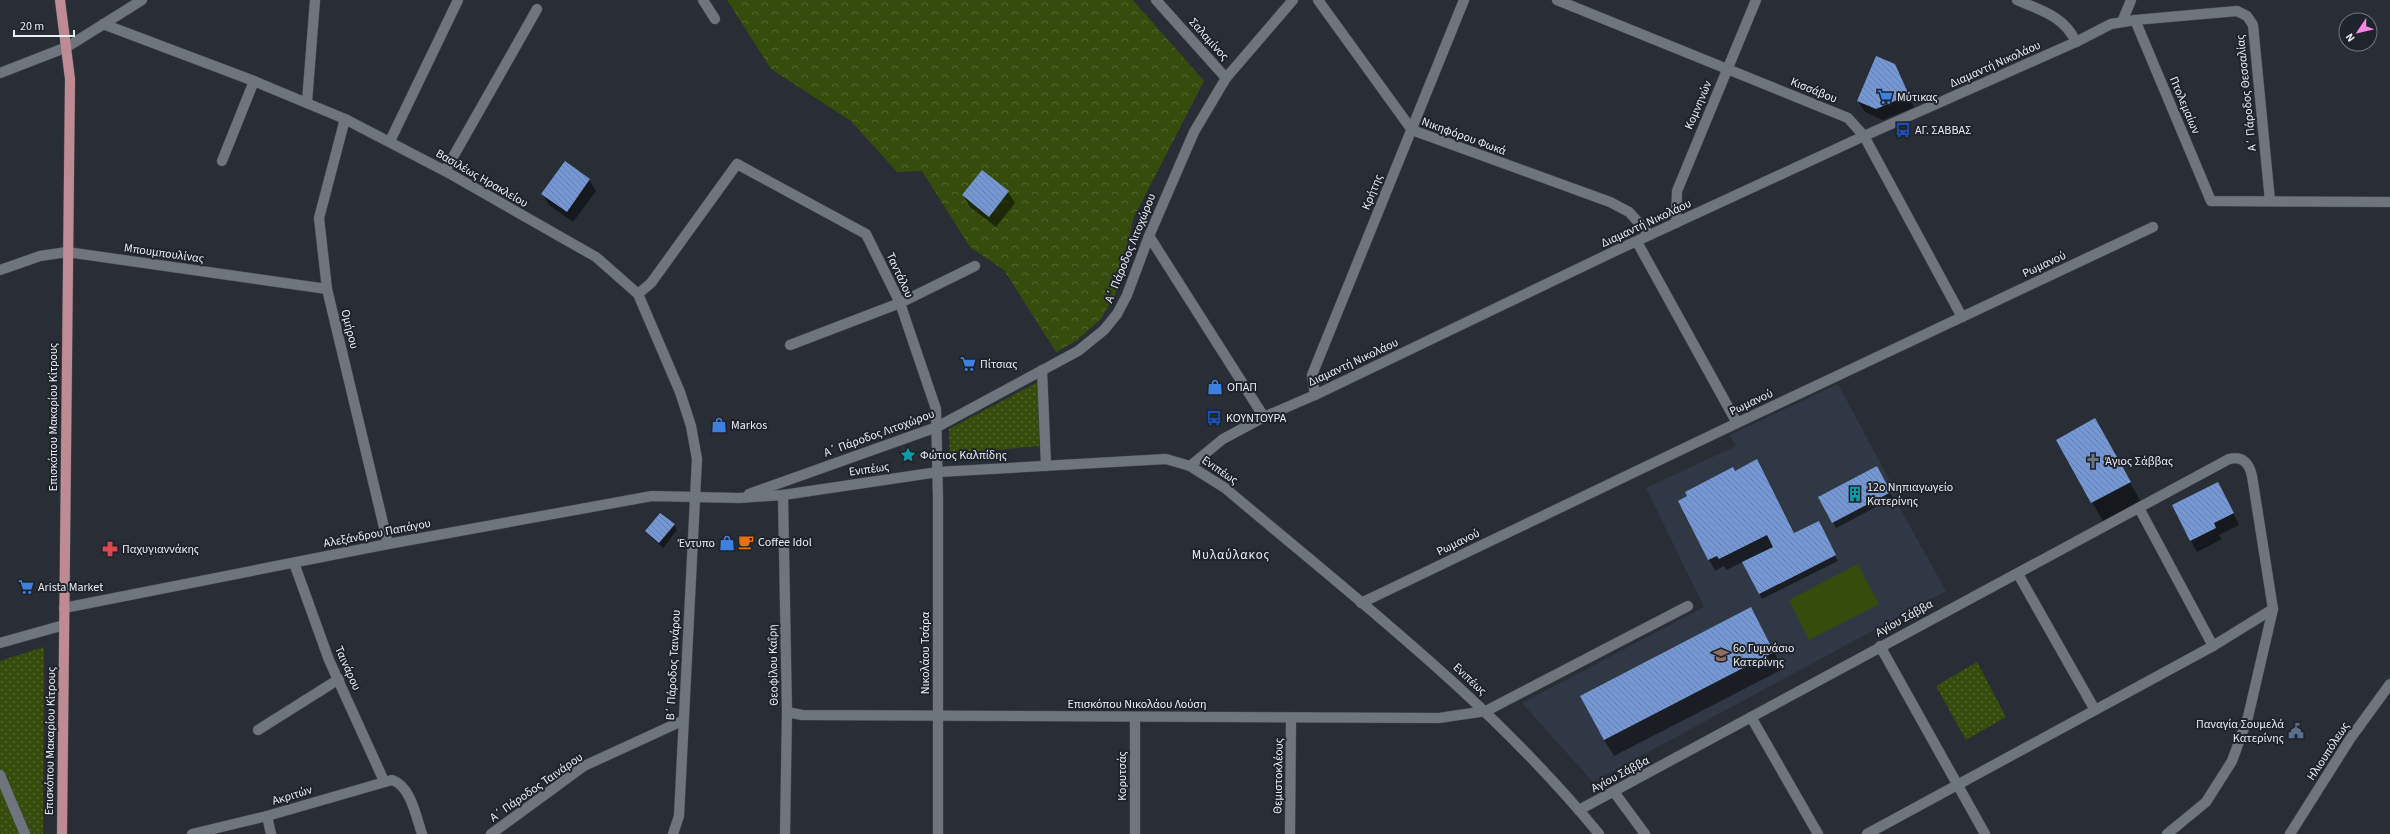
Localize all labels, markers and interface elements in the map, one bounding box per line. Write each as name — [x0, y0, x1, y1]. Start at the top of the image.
scale bar — [14, 12, 74, 38]
north arrow — [2338, 12, 2378, 52]
street label: Σαλαμίνος — [1185, 14, 1233, 65]
text: 20 m — [20, 18, 44, 35]
text: N — [2342, 30, 2358, 45]
street label: Α΄ Πάροδος Θεσσαλίας — [2232, 34, 2261, 152]
street label: Διαμαντή Νικολάου — [1947, 37, 2043, 92]
street label: Κισσάβου — [1788, 73, 1840, 108]
street label: Πτολεμαίων — [2165, 74, 2204, 137]
street label: Κομνηνών — [1681, 78, 1716, 132]
supermarket icon: Μύτικας — [1876, 88, 1894, 106]
place label: Μύτικας — [1897, 89, 1938, 106]
street label: Νικηφόρου Φωκά — [1419, 113, 1509, 160]
bus stop icon: ΑΓ. ΣΑΒΒΑΣ — [1894, 121, 1912, 139]
place label: ΑΓ. ΣΑΒΒΑΣ — [1915, 122, 1972, 139]
street label: Βασιλέως Ηρακλείου — [432, 145, 531, 212]
street label: Κρήτης — [1358, 172, 1387, 213]
street label: Α΄ Πάροδος Λιτοχώρου — [1101, 191, 1160, 306]
street label: Διαμαντή Νικολάου — [1598, 195, 1694, 252]
street label: Μπουμπουλίνας — [123, 239, 205, 268]
street label: Ρωμανού — [2020, 247, 2069, 282]
street label: Ταντάλου — [882, 250, 917, 301]
street label: Ομήρου — [336, 307, 363, 351]
street label: Διαμαντή Νικολάου — [1305, 334, 1401, 391]
street label: Επισκόπου Μακαρίου Κίτρους — [45, 343, 62, 491]
supermarket icon: Πίτσιας — [959, 355, 977, 373]
place label: Πίτσιας — [980, 356, 1018, 373]
shop icon: ΟΠΑΠ — [1206, 378, 1224, 396]
place label: ΟΠΑΠ — [1227, 379, 1257, 396]
street label: Ρωμανού — [1727, 385, 1776, 420]
street label: Α΄ Πάροδος Λιτοχώρου — [821, 405, 937, 461]
bus stop icon: ΚΟΥΝΤΟΥΡΑ — [1205, 409, 1223, 427]
place label: ΚΟΥΝΤΟΥΡΑ — [1226, 410, 1287, 427]
shop icon: Markos — [710, 416, 728, 434]
place label: Markos — [731, 417, 767, 434]
place icon: Φώτιος Καλπίδης — [899, 446, 917, 464]
place label: Φώτιος Καλπίδης — [920, 447, 1007, 464]
street label: Ενιπέως — [1198, 452, 1241, 489]
church icon: Άγιος Σάββας — [2084, 452, 2102, 470]
place label: Άγιος Σάββας — [2105, 453, 2173, 470]
street label: Ενιπέως — [848, 458, 890, 481]
place label: 12ο Νηπιαγωγείο Κατερίνης — [1867, 479, 1953, 510]
building icon: 12ο Νηπιαγωγείο Κατερίνης — [1846, 485, 1864, 503]
street label: Αλεξάνδρου Παπάγου — [322, 515, 432, 552]
street label: Ρωμανού — [1434, 525, 1483, 560]
cafe icon: Coffee Idol — [737, 533, 755, 551]
shop icon: Έντυπο — [718, 534, 736, 552]
place label: Coffee Idol — [758, 534, 812, 551]
place label: Έντυπο — [677, 535, 715, 552]
pharmacy icon: Παχυγιαννάκης — [101, 540, 119, 558]
place label: Παχυγιαννάκης — [122, 541, 199, 558]
district label: Μυλαύλακος — [1192, 546, 1270, 564]
supermarket icon: Arista Market — [17, 578, 35, 596]
place label: Arista Market — [38, 579, 103, 596]
street label: Αγίου Σάββα — [1872, 595, 1936, 641]
street label: Β΄ Πάροδος Ταινάρου — [662, 609, 685, 721]
street label: Νικολάου Τσάρα — [917, 611, 934, 694]
street label: Θεοφίλου Καΐρη — [764, 624, 783, 706]
place label: 6ο Γυμνάσιο Κατερίνης — [1733, 640, 1794, 671]
street label: Ταινάρου — [330, 643, 365, 693]
school or university icon: 6ο Γυμνάσιο Κατερίνης — [1712, 646, 1730, 664]
street label: Ενιπέως — [1449, 659, 1490, 699]
street label: Επισκόπου Μακαρίου Κίτρους — [41, 667, 60, 815]
street label: Επισκόπου Νικολάου Λούση — [1068, 696, 1206, 713]
place label: Παναγία Σουμελά Κατερίνης — [2196, 716, 2284, 747]
street label: Ηλιουπόλεως — [2303, 719, 2354, 784]
public building icon: Παναγία Σουμελά Κατερίνης — [2287, 722, 2305, 740]
street label: Θεμιστοκλέους — [1269, 738, 1288, 814]
street label: Α΄ Πάροδος Ταινάρου — [486, 749, 586, 826]
street label: Κορυτσάς — [1114, 751, 1131, 801]
street label: Αγίου Σάββα — [1588, 752, 1653, 797]
street label: Ακριτών — [270, 781, 315, 810]

